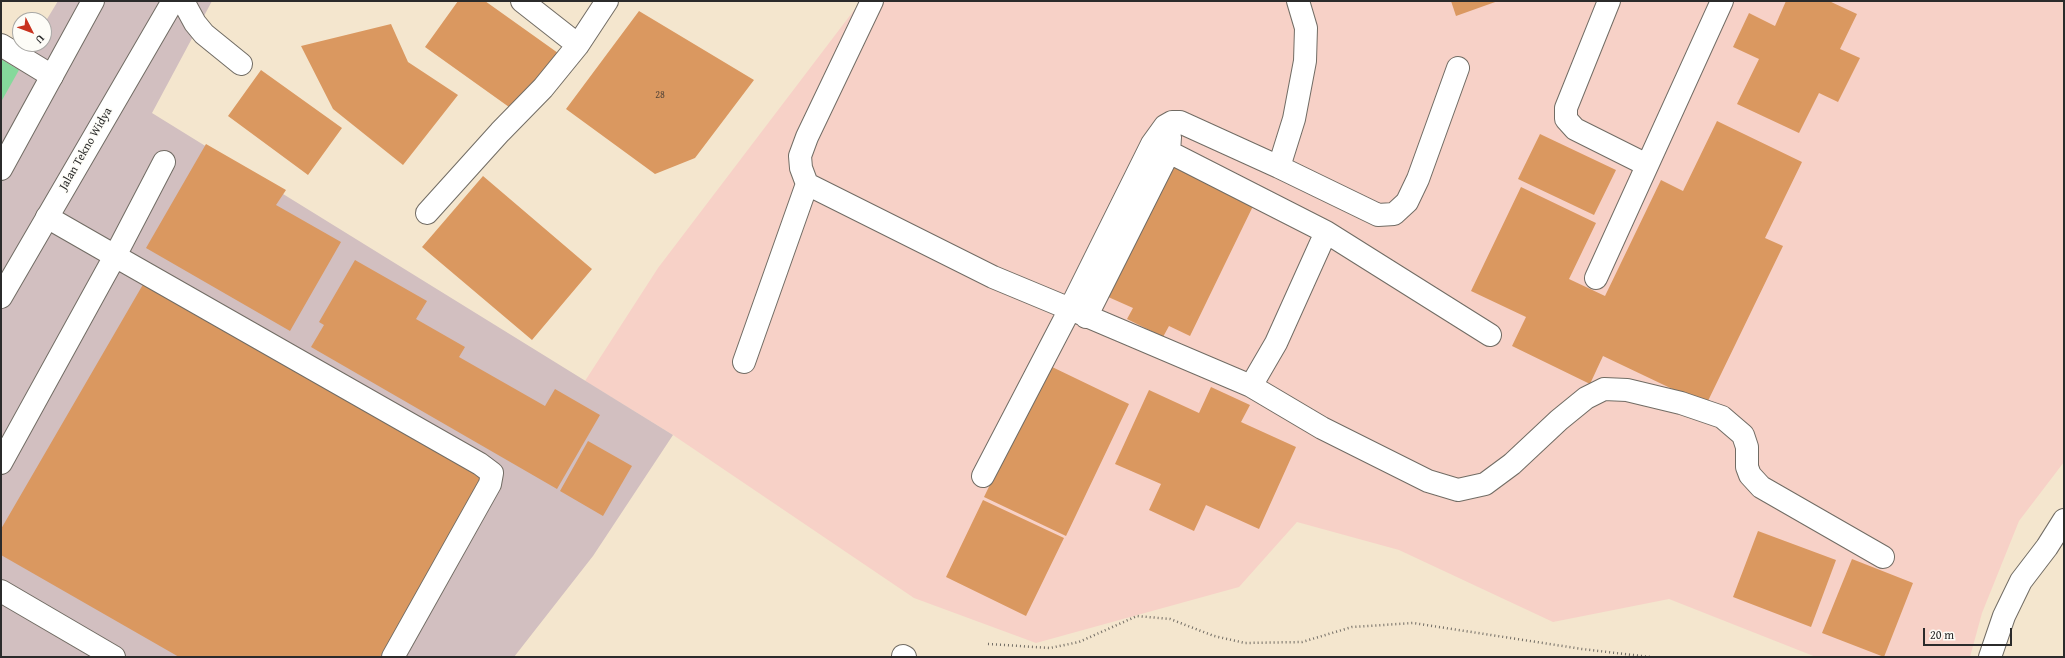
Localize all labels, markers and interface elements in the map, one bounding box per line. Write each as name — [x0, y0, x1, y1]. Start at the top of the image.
north arrow — [12, 12, 52, 52]
text: U — [32, 31, 49, 47]
house number: 28 — [655, 89, 665, 101]
street label: Jalan Tekno Widya — [57, 105, 115, 193]
scale bar — [1925, 620, 2014, 646]
text: 20 m — [1930, 626, 1954, 643]

